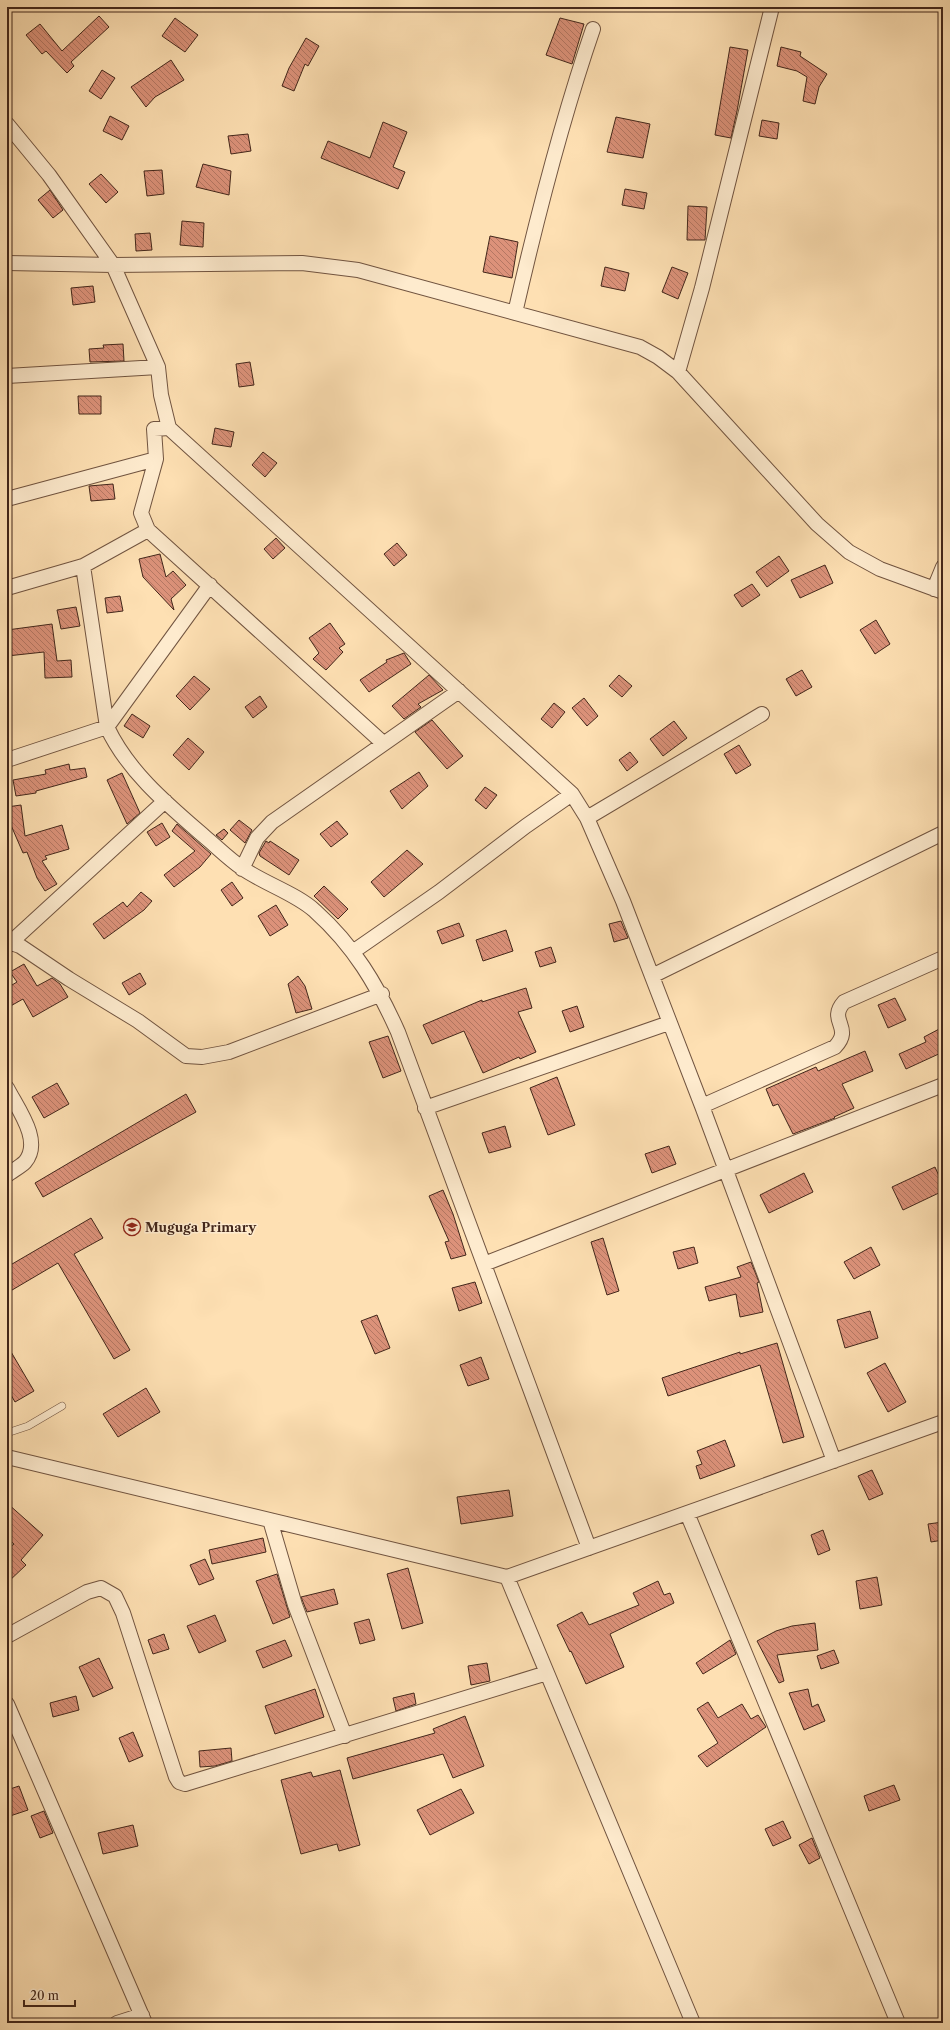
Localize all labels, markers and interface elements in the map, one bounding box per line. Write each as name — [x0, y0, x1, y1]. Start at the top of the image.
school or university icon: Muguga Primary — [122, 1217, 142, 1237]
place label: Muguga Primary — [145, 1219, 257, 1235]
scale bar — [24, 1982, 75, 2008]
text: 20 m — [30, 1988, 59, 2003]

